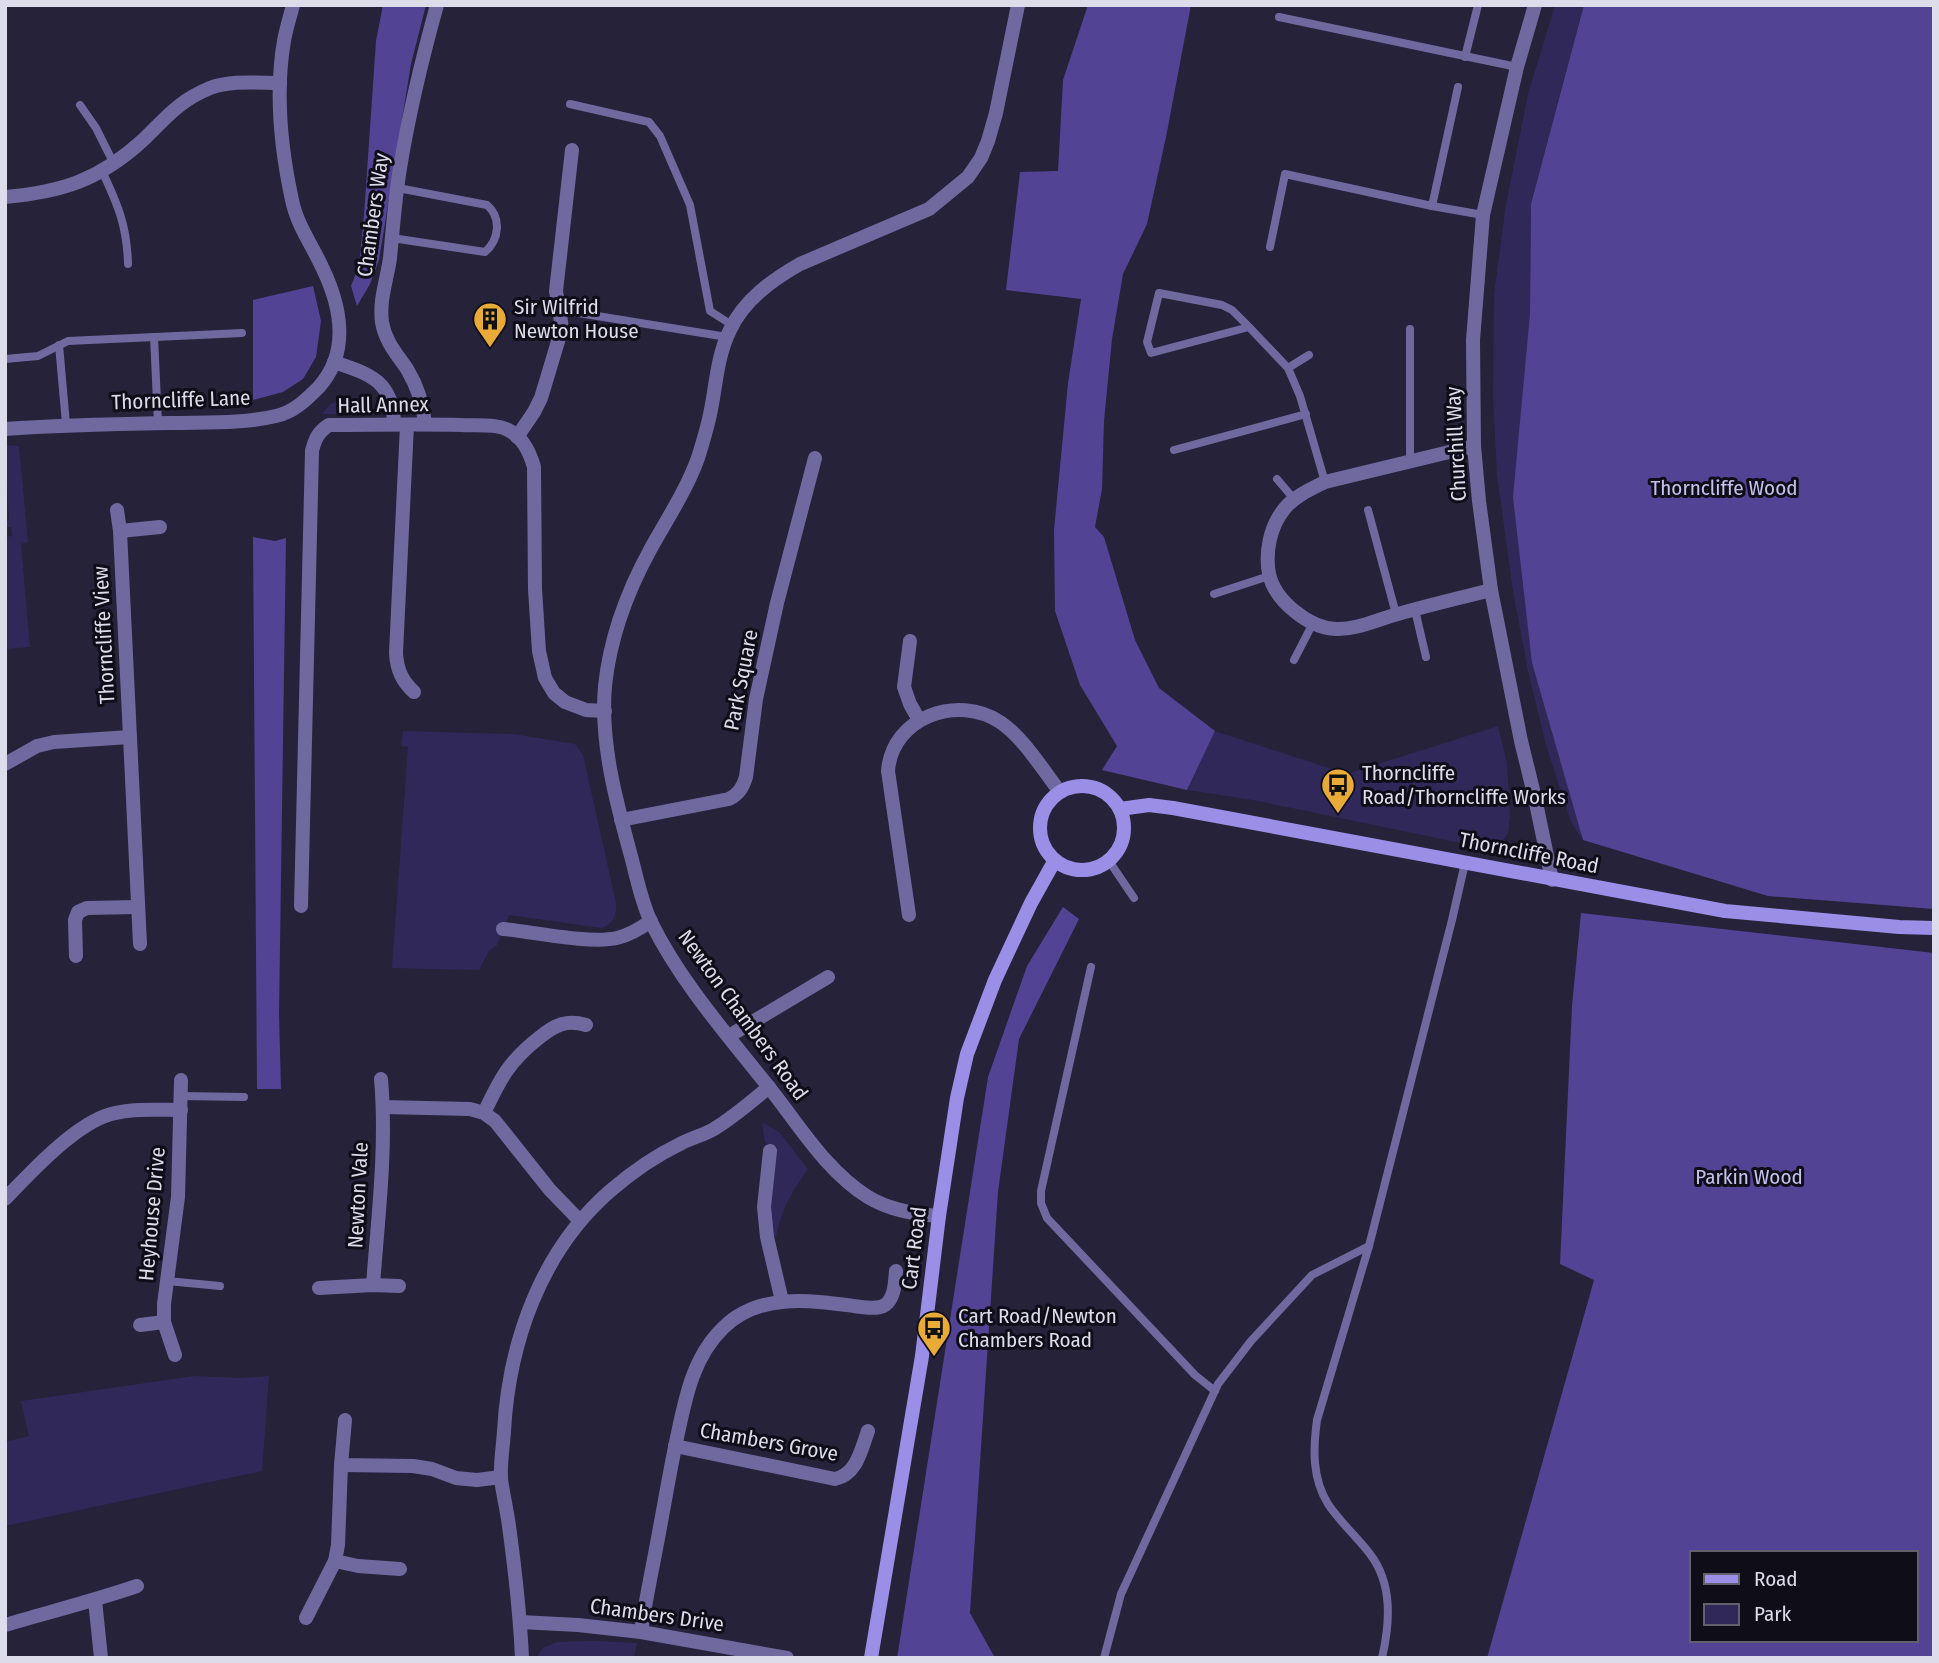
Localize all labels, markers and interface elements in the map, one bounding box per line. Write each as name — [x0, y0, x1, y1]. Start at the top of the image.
street label: Chambers Way — [351, 151, 395, 279]
place label: Sir Wilfrid Newton House — [514, 294, 639, 344]
building icon: Sir Wilfrid Newton House — [471, 300, 509, 349]
street label: Thorncliffe Lane — [111, 385, 251, 415]
street label: Churchill Way — [1440, 385, 1472, 502]
street label: Hall Annex — [337, 391, 430, 419]
park label: Thorncliffe Wood — [1651, 475, 1797, 501]
street label: Thorncliffe View — [87, 565, 121, 705]
street label: Park Square — [718, 627, 764, 733]
place label: Thorncliffe Road/Thorncliffe Works — [1362, 760, 1566, 810]
bus stop icon: Thorncliffe Road/Thorncliffe Works — [1319, 766, 1357, 815]
street label: Thorncliffe Road — [1457, 827, 1601, 879]
street label: Newton Chambers Road — [672, 925, 814, 1105]
street label: Newton Vale — [342, 1141, 374, 1249]
street label: Heyhouse Drive — [133, 1146, 171, 1282]
park label: Parkin Wood — [1695, 1164, 1803, 1190]
street label: Cart Road — [896, 1205, 932, 1291]
place label: Cart Road/Newton Chambers Road — [958, 1303, 1117, 1353]
bus stop icon: Cart Road/Newton Chambers Road — [915, 1309, 953, 1358]
street label: Chambers Grove — [698, 1417, 840, 1467]
legend — [1690, 1551, 1918, 1642]
text: Road — [1754, 1566, 1798, 1592]
street label: Chambers Drive — [588, 1593, 726, 1637]
text: Park — [1754, 1601, 1792, 1627]

